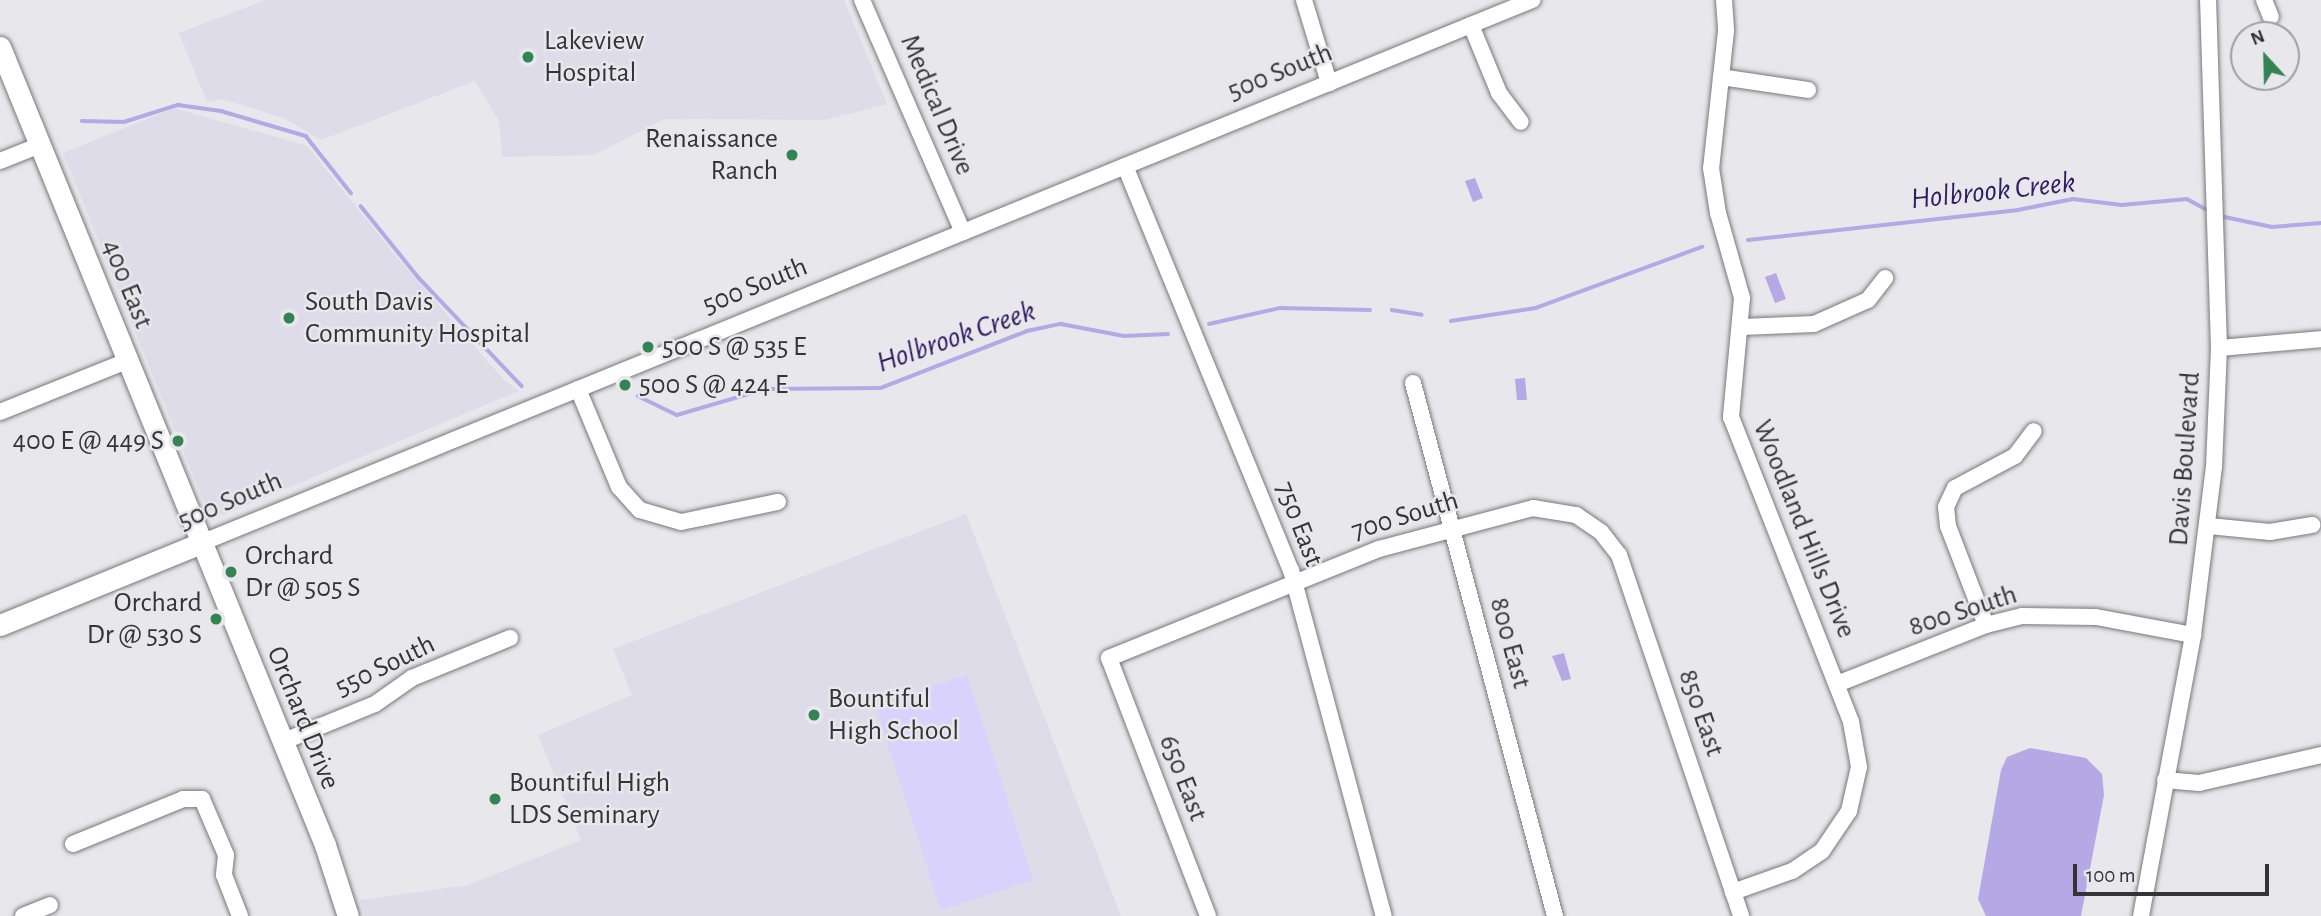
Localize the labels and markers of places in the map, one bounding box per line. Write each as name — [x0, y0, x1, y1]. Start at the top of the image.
place label: Lakeview Hospital — [544, 24, 644, 90]
marker: Lakeview Hospital — [518, 47, 538, 67]
place label: Renaissance Ranch — [645, 122, 778, 188]
marker: Renaissance Ranch — [784, 147, 800, 163]
place label: South Davis Community Hospital — [305, 285, 530, 351]
marker: South Davis Community Hospital — [279, 308, 299, 328]
place label: 500 S @ 535 E — [662, 330, 807, 364]
marker: 500 S @ 535 E — [640, 339, 656, 355]
place label: 500 S @ 424 E — [639, 368, 788, 402]
marker: 500 S @ 424 E — [617, 377, 633, 393]
place label: 400 E @ 449 S — [13, 424, 164, 458]
marker: 400 E @ 449 S — [170, 433, 186, 449]
place label: Orchard Dr @ 505 S — [245, 539, 360, 605]
marker: Orchard Dr @ 505 S — [223, 564, 239, 580]
place label: Orchard Dr @ 530 S — [87, 586, 202, 652]
marker: Orchard Dr @ 530 S — [208, 611, 224, 627]
place label: Bountiful High School — [828, 682, 959, 748]
marker: Bountiful High School — [806, 707, 822, 723]
place label: Bountiful High LDS Seminary — [509, 766, 670, 832]
marker: Bountiful High LDS Seminary — [487, 791, 503, 807]

